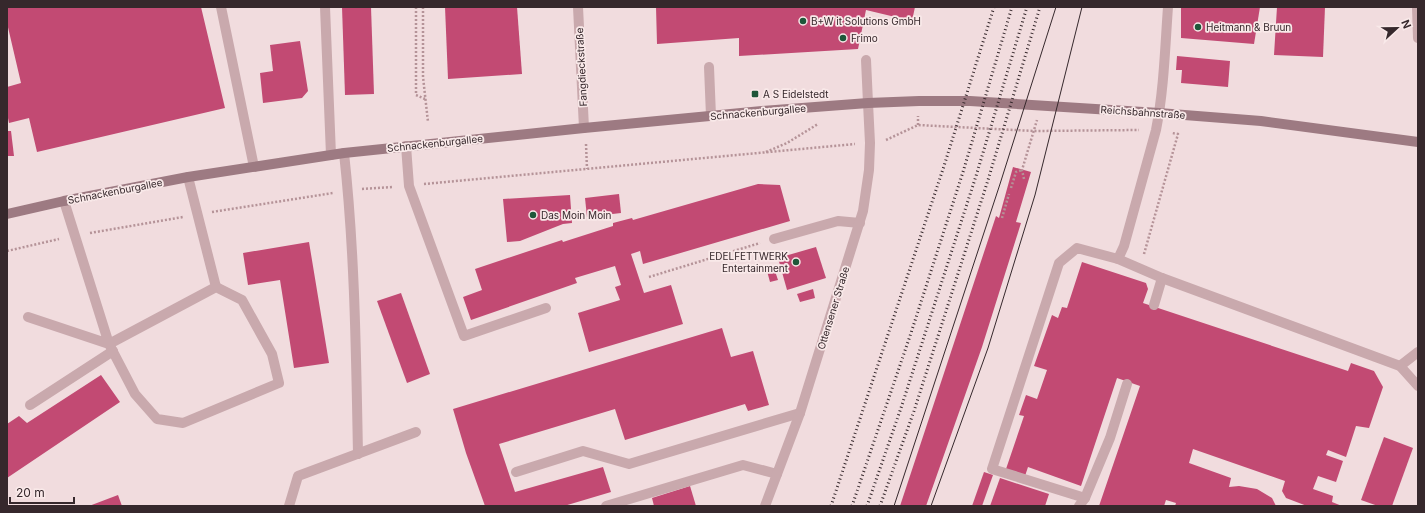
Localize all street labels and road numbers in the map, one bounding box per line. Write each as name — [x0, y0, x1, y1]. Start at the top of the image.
street label: Fangdieckstraße — [573, 27, 589, 107]
street label: Schnackenburgallee — [710, 102, 807, 122]
street label: Reichsbahnstraße — [1100, 103, 1186, 121]
street label: Schnackenburgallee — [387, 132, 484, 154]
street label: Schnackenburgallee — [67, 176, 164, 206]
street label: Ottensener Straße — [815, 265, 851, 351]

